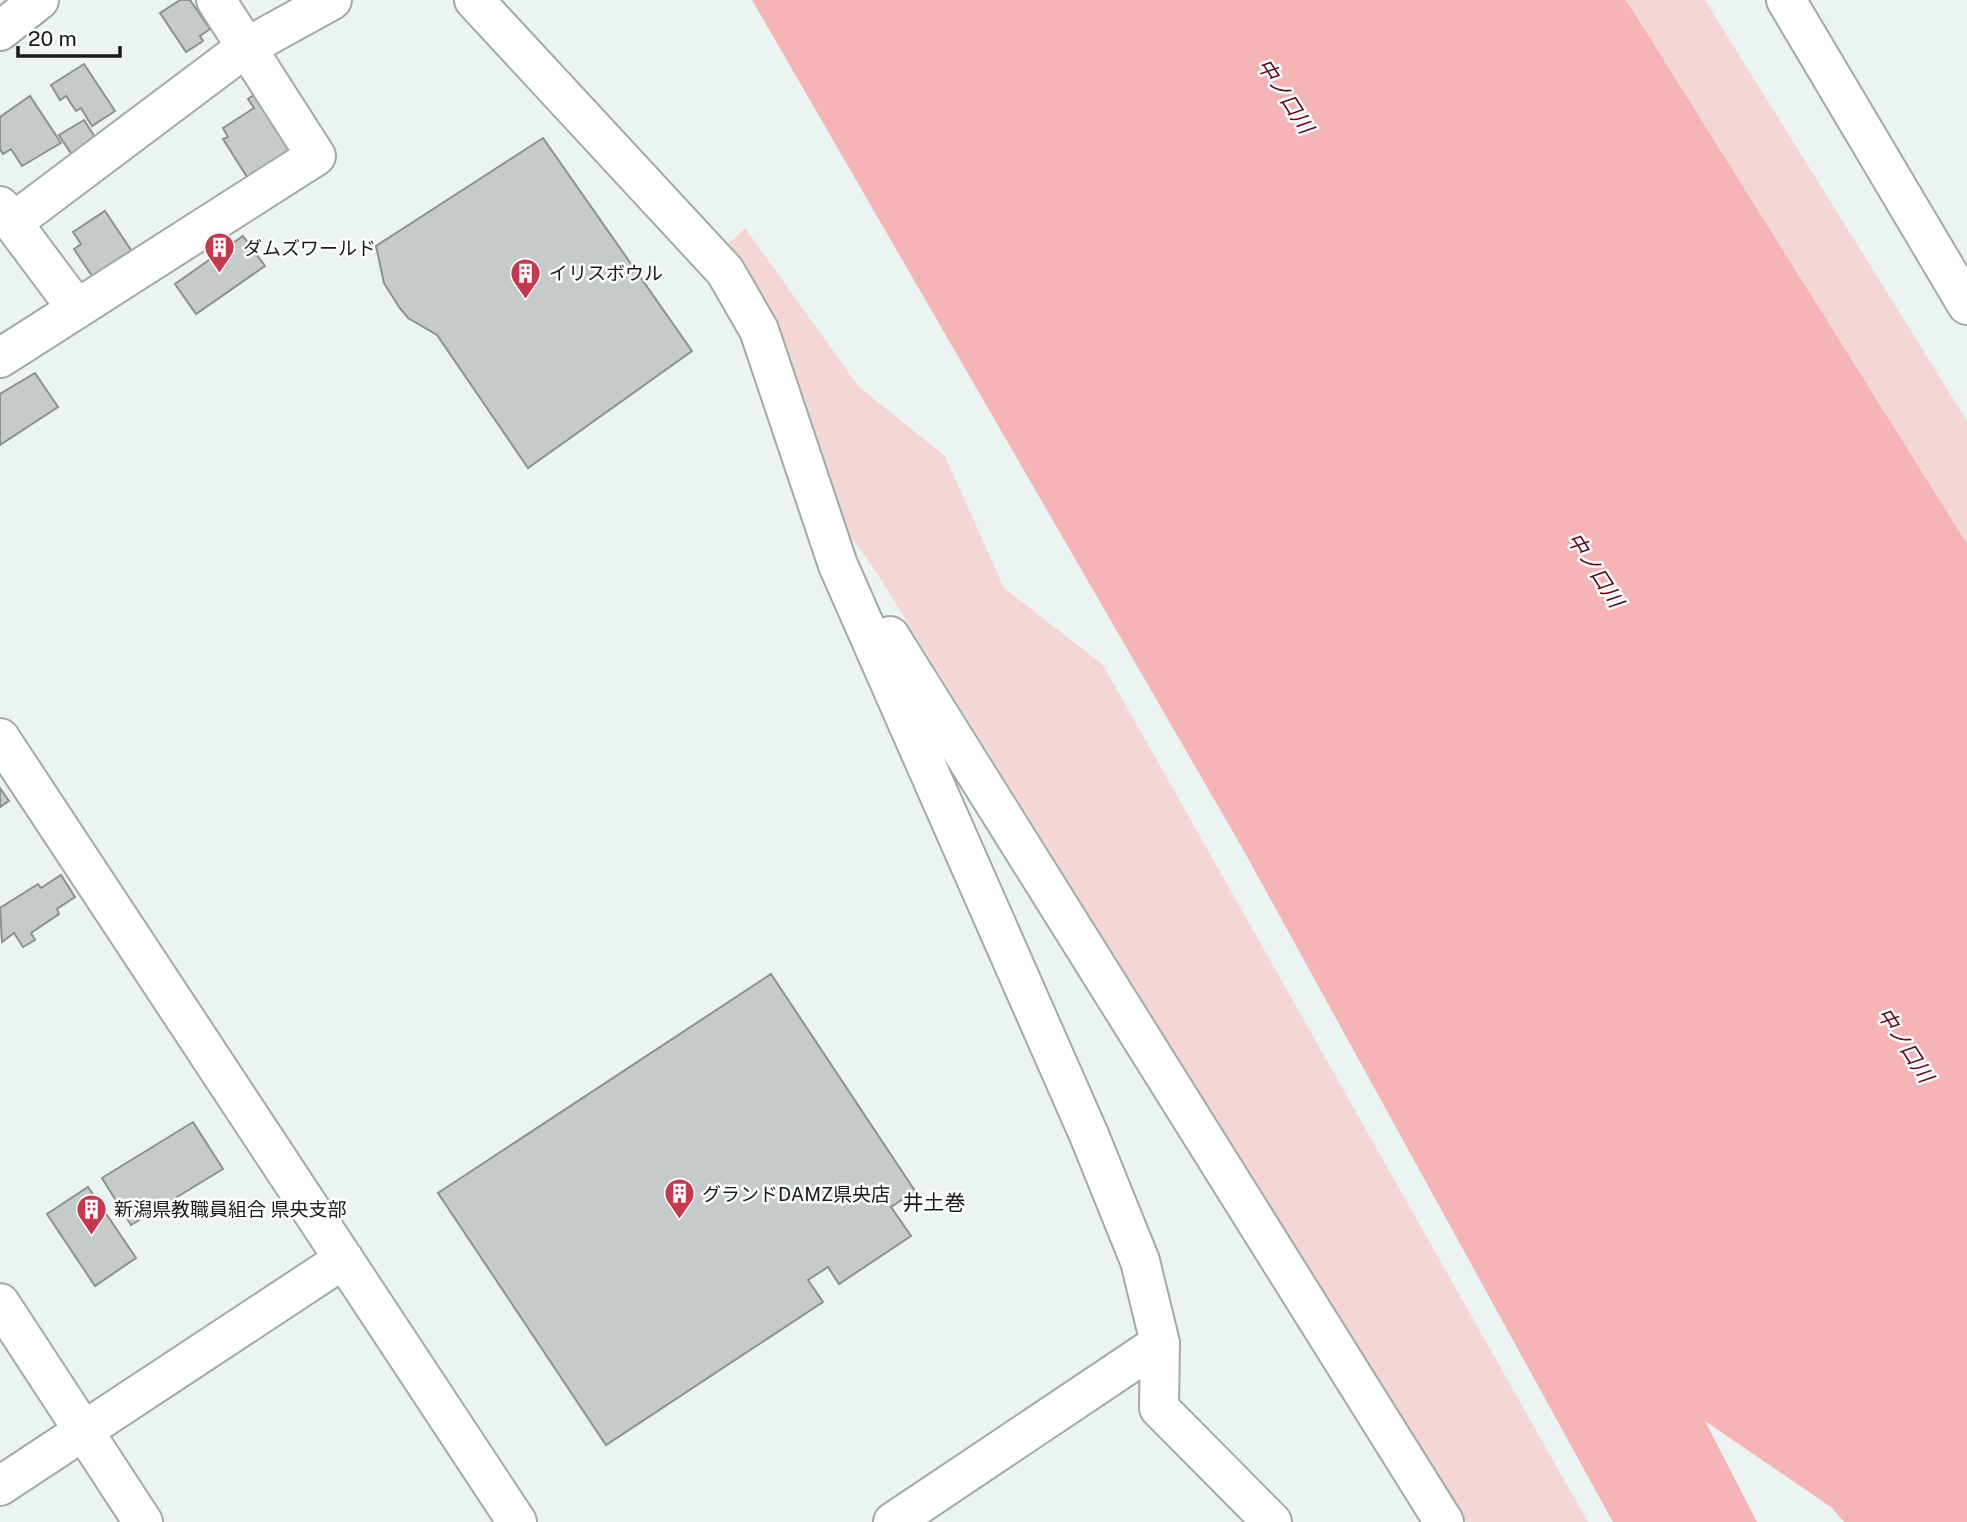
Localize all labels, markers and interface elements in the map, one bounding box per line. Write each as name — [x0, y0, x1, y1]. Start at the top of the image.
scale bar — [18, 14, 119, 58]
text: 20 m — [28, 26, 77, 51]
water label: 中ノ口川 — [1252, 54, 1320, 139]
building icon: ダムズワールド — [203, 231, 237, 275]
place label: ダムズワールド — [243, 237, 376, 259]
building icon: イリスボウル — [509, 256, 543, 300]
place label: イリスボウル — [549, 262, 663, 284]
water label: 中ノ口川 — [1562, 528, 1630, 613]
water label: 中ノ口川 — [1872, 1003, 1940, 1088]
building icon: グランドDAMZ県央店 — [662, 1177, 696, 1221]
place label: グランドDAMZ県央店 — [702, 1183, 890, 1205]
district label: 井土巻 — [903, 1190, 966, 1215]
building icon: 新潟県教職員組合 県央支部 — [74, 1192, 108, 1236]
place label: 新潟県教職員組合 県央支部 — [114, 1198, 347, 1220]

